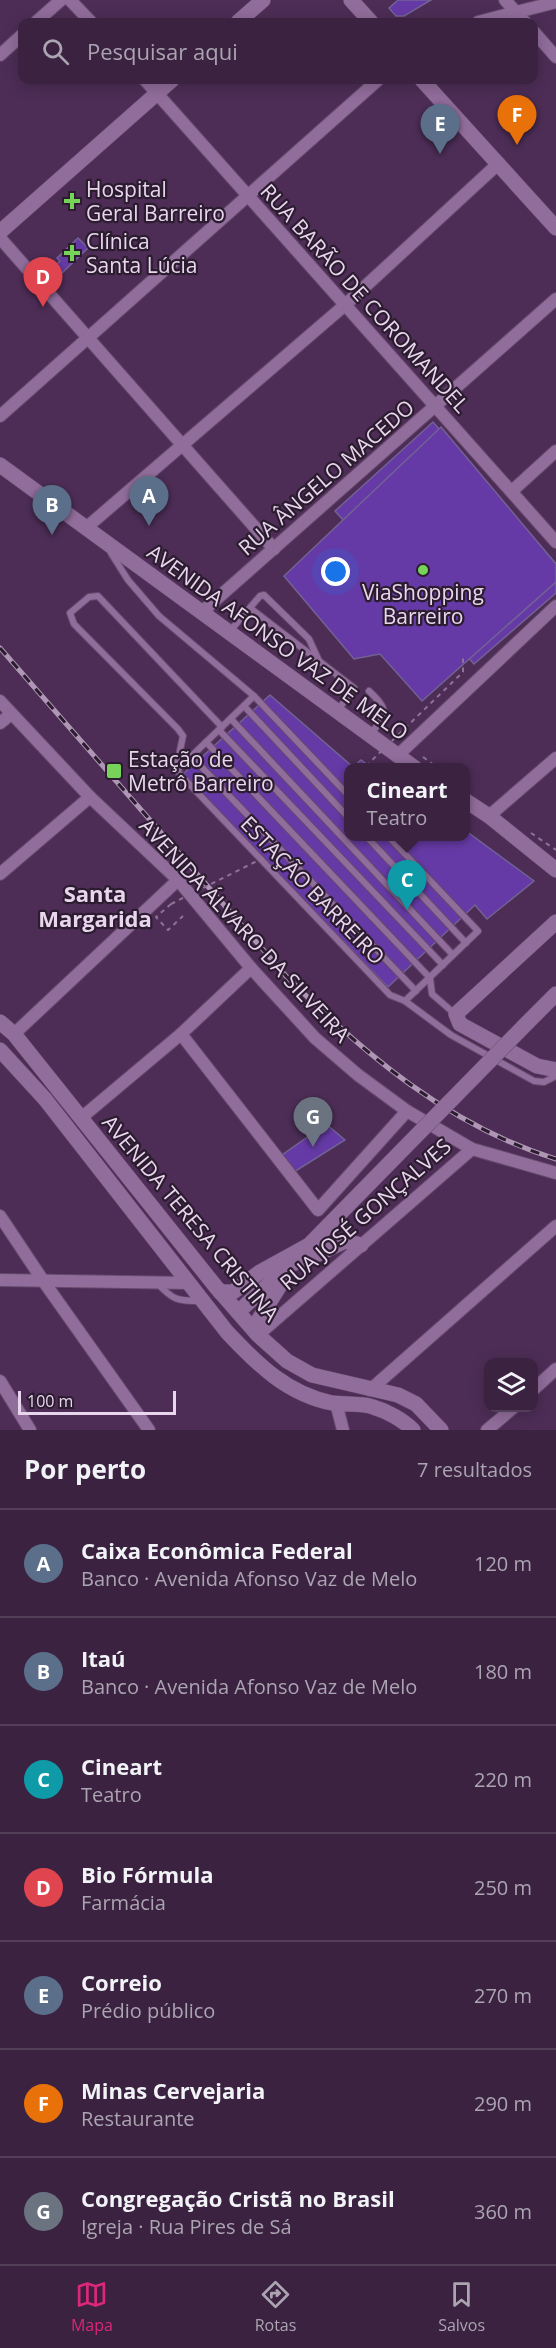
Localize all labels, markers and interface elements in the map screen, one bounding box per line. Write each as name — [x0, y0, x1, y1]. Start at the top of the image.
search box — [18, 18, 538, 84]
icon: search — [39, 35, 72, 68]
text: Pesquisar aqui — [87, 36, 238, 66]
pin: F — [498, 96, 536, 145]
pin: E — [420, 104, 460, 154]
place label: Hospital Geral Barreiro — [86, 175, 225, 227]
street label: RUA BARÃO DE COROMANDEL — [255, 178, 475, 418]
marker: Hospital Geral Barreiro — [63, 192, 81, 210]
place label: Clínica Santa Lúcia — [86, 227, 198, 279]
marker: Clínica Santa Lúcia — [63, 244, 81, 262]
pin: D — [24, 258, 63, 307]
street label: RUA ÂNGELO MACEDO — [232, 393, 420, 561]
pin: A — [130, 476, 168, 526]
pin: B — [32, 486, 72, 535]
street label: AVENIDA AFONSO VAZ DE MELO — [142, 538, 414, 746]
your location — [321, 557, 350, 586]
marker: ViaShopping Barreiro — [416, 563, 430, 577]
place label: ViaShopping Barreiro — [362, 578, 484, 630]
place label: Estação de Metrô Barreiro — [128, 745, 274, 797]
marker: Estação de Metrô Barreiro — [105, 762, 123, 780]
popup — [344, 763, 470, 841]
text: Cineart — [366, 774, 448, 804]
text: Teatro — [366, 804, 427, 831]
street label: ESTAÇÃO BARREIRO — [235, 810, 391, 970]
street label: AVENIDA ÁLVARO DA SILVEIRA — [134, 812, 357, 1049]
pin: C — [388, 860, 426, 910]
district label: Santa Margarida — [38, 878, 152, 933]
pin: G — [294, 1098, 332, 1147]
street label: AVENIDA TERESA CRISTINA — [96, 1109, 286, 1328]
street label: RUA JOSÉ GONÇALVES — [273, 1132, 457, 1296]
map controls — [484, 1358, 538, 1412]
button: layers — [484, 1358, 538, 1412]
scale bar — [18, 1388, 176, 1416]
text: 100 m — [27, 1390, 73, 1412]
text: Por perto — [24, 1451, 146, 1487]
text: 7 resultados — [417, 1456, 532, 1483]
text: Caixa Econômica Federal — [81, 1535, 353, 1565]
text: A — [37, 1550, 50, 1577]
text: 120 m — [474, 1550, 532, 1577]
text: Banco · Avenida Afonso Vaz de Melo — [81, 1565, 417, 1592]
text: Itaú — [81, 1643, 126, 1673]
text: B — [37, 1658, 50, 1685]
text: 180 m — [474, 1658, 532, 1685]
text: Banco · Avenida Afonso Vaz de Melo — [81, 1673, 417, 1700]
text: Cineart — [81, 1751, 162, 1781]
text: C — [37, 1766, 50, 1793]
text: 220 m — [474, 1766, 532, 1793]
text: Teatro — [81, 1781, 142, 1808]
text: Bio Fórmula — [81, 1859, 214, 1889]
text: D — [36, 1874, 51, 1901]
text: 250 m — [474, 1874, 532, 1901]
text: Farmácia — [81, 1889, 166, 1916]
text: Correio — [81, 1967, 162, 1997]
text: E — [38, 1982, 49, 2009]
text: 270 m — [474, 1982, 532, 2009]
text: Prédio público — [81, 1997, 215, 2024]
text: Minas Cervejaria — [81, 2075, 265, 2105]
text: F — [38, 2090, 49, 2117]
text: 290 m — [474, 2090, 532, 2117]
text: Restaurante — [81, 2105, 195, 2132]
text: Congregação Cristã no Brasil — [81, 2183, 395, 2213]
text: G — [36, 2198, 51, 2225]
text: 360 m — [474, 2198, 532, 2225]
text: Igreja · Rua Pires de Sá — [81, 2213, 292, 2240]
tab: Mapa — [71, 2278, 113, 2336]
tab: Rotas — [255, 2278, 296, 2336]
tab: Salvos — [438, 2278, 485, 2336]

